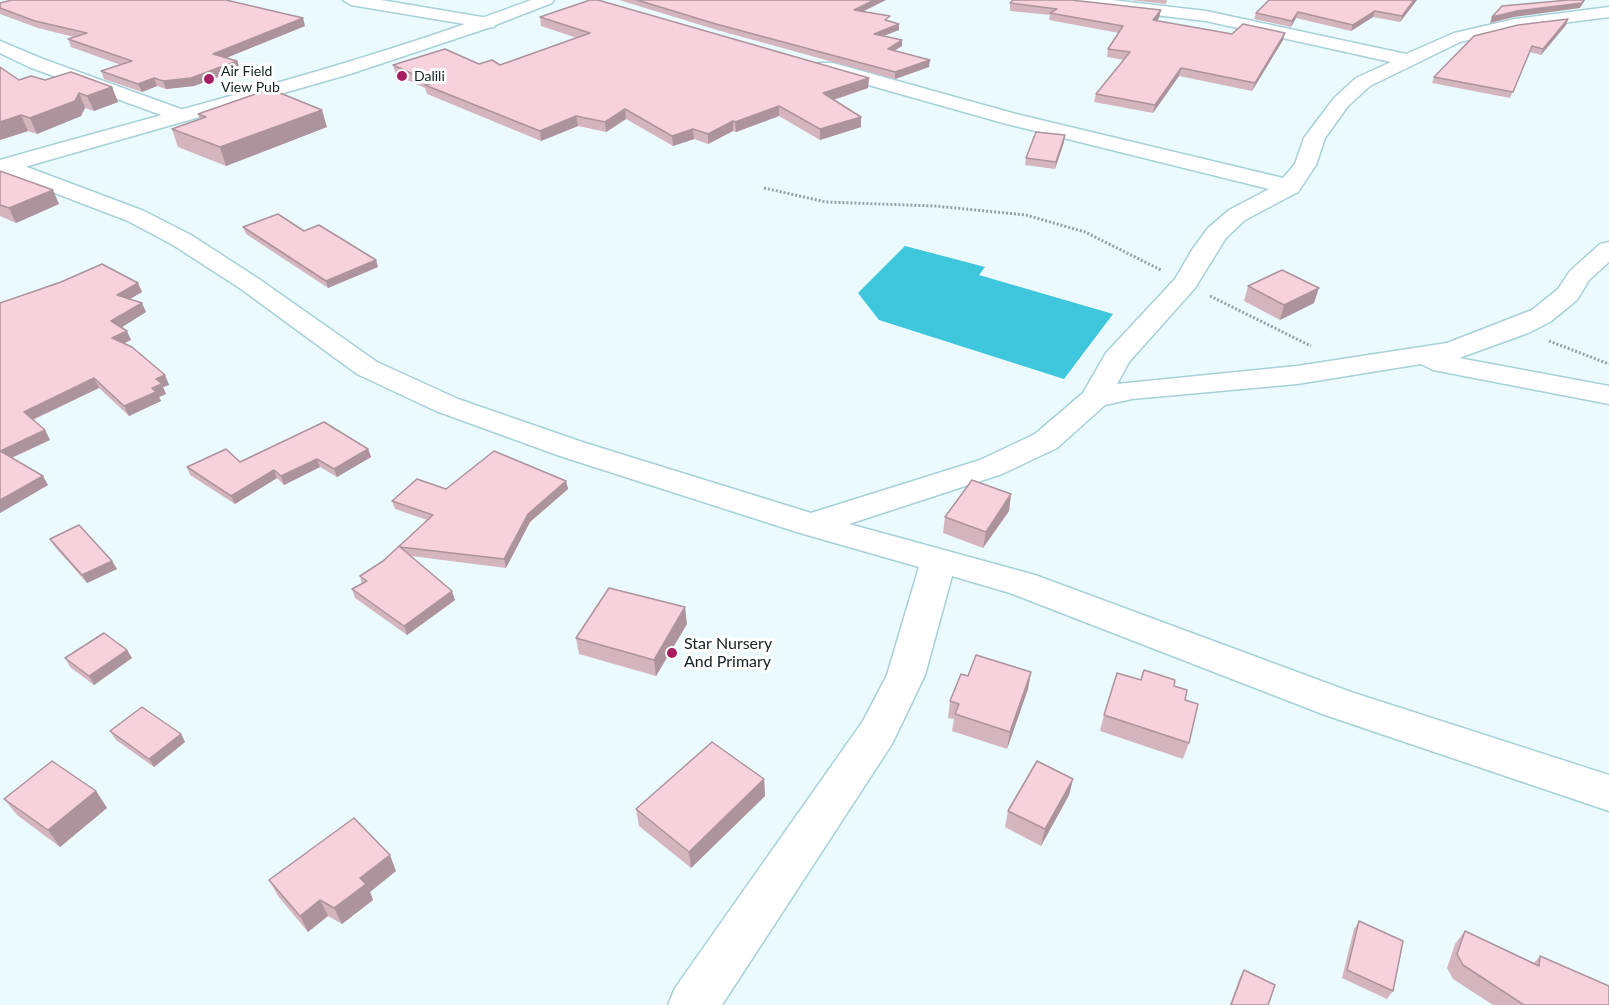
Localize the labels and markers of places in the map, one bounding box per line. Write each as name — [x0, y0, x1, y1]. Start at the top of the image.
place label: Air Field View Pub — [221, 63, 280, 96]
place label: Dalili — [414, 68, 445, 84]
marker: Dalili — [395, 69, 409, 83]
marker: Air Field View Pub — [202, 72, 216, 86]
place label: Star Nursery And Primary — [684, 634, 772, 672]
marker: Star Nursery And Primary — [665, 646, 679, 660]

